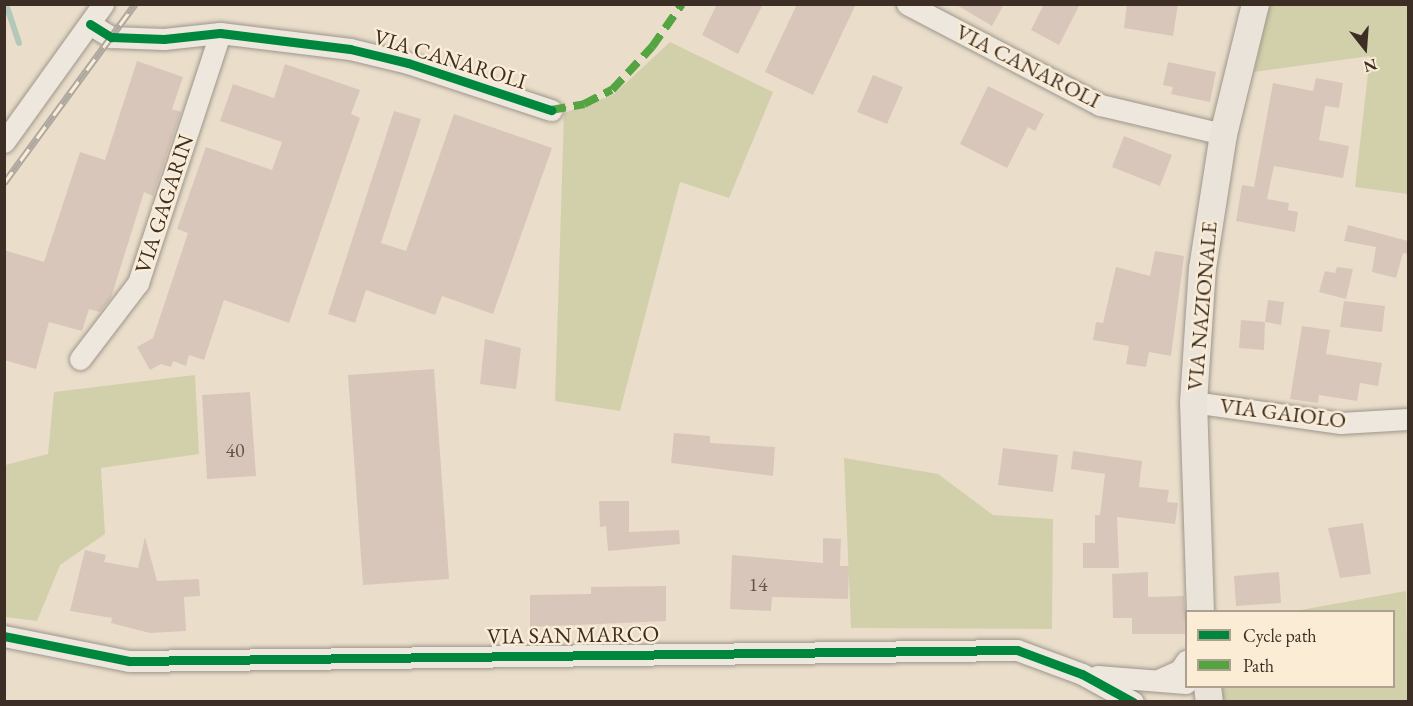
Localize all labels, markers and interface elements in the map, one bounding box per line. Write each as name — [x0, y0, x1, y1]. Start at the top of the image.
street label: VIA CANAROLI — [952, 18, 1104, 114]
north arrow — [1335, 18, 1395, 78]
street label: VIA CANAROLI — [371, 23, 529, 95]
text: N — [1361, 54, 1380, 78]
street label: VIA GAGARIN — [129, 131, 199, 277]
street label: VIA NAZIONALE — [1181, 220, 1223, 392]
street label: VIA GAIOLO — [1218, 392, 1348, 434]
house number: 40 — [225, 438, 245, 462]
house number: 14 — [748, 572, 768, 596]
legend — [1185, 610, 1395, 688]
street label: VIA SAN MARCO — [487, 620, 659, 650]
text: Cycle path — [1243, 624, 1317, 647]
text: Path — [1243, 654, 1274, 677]

